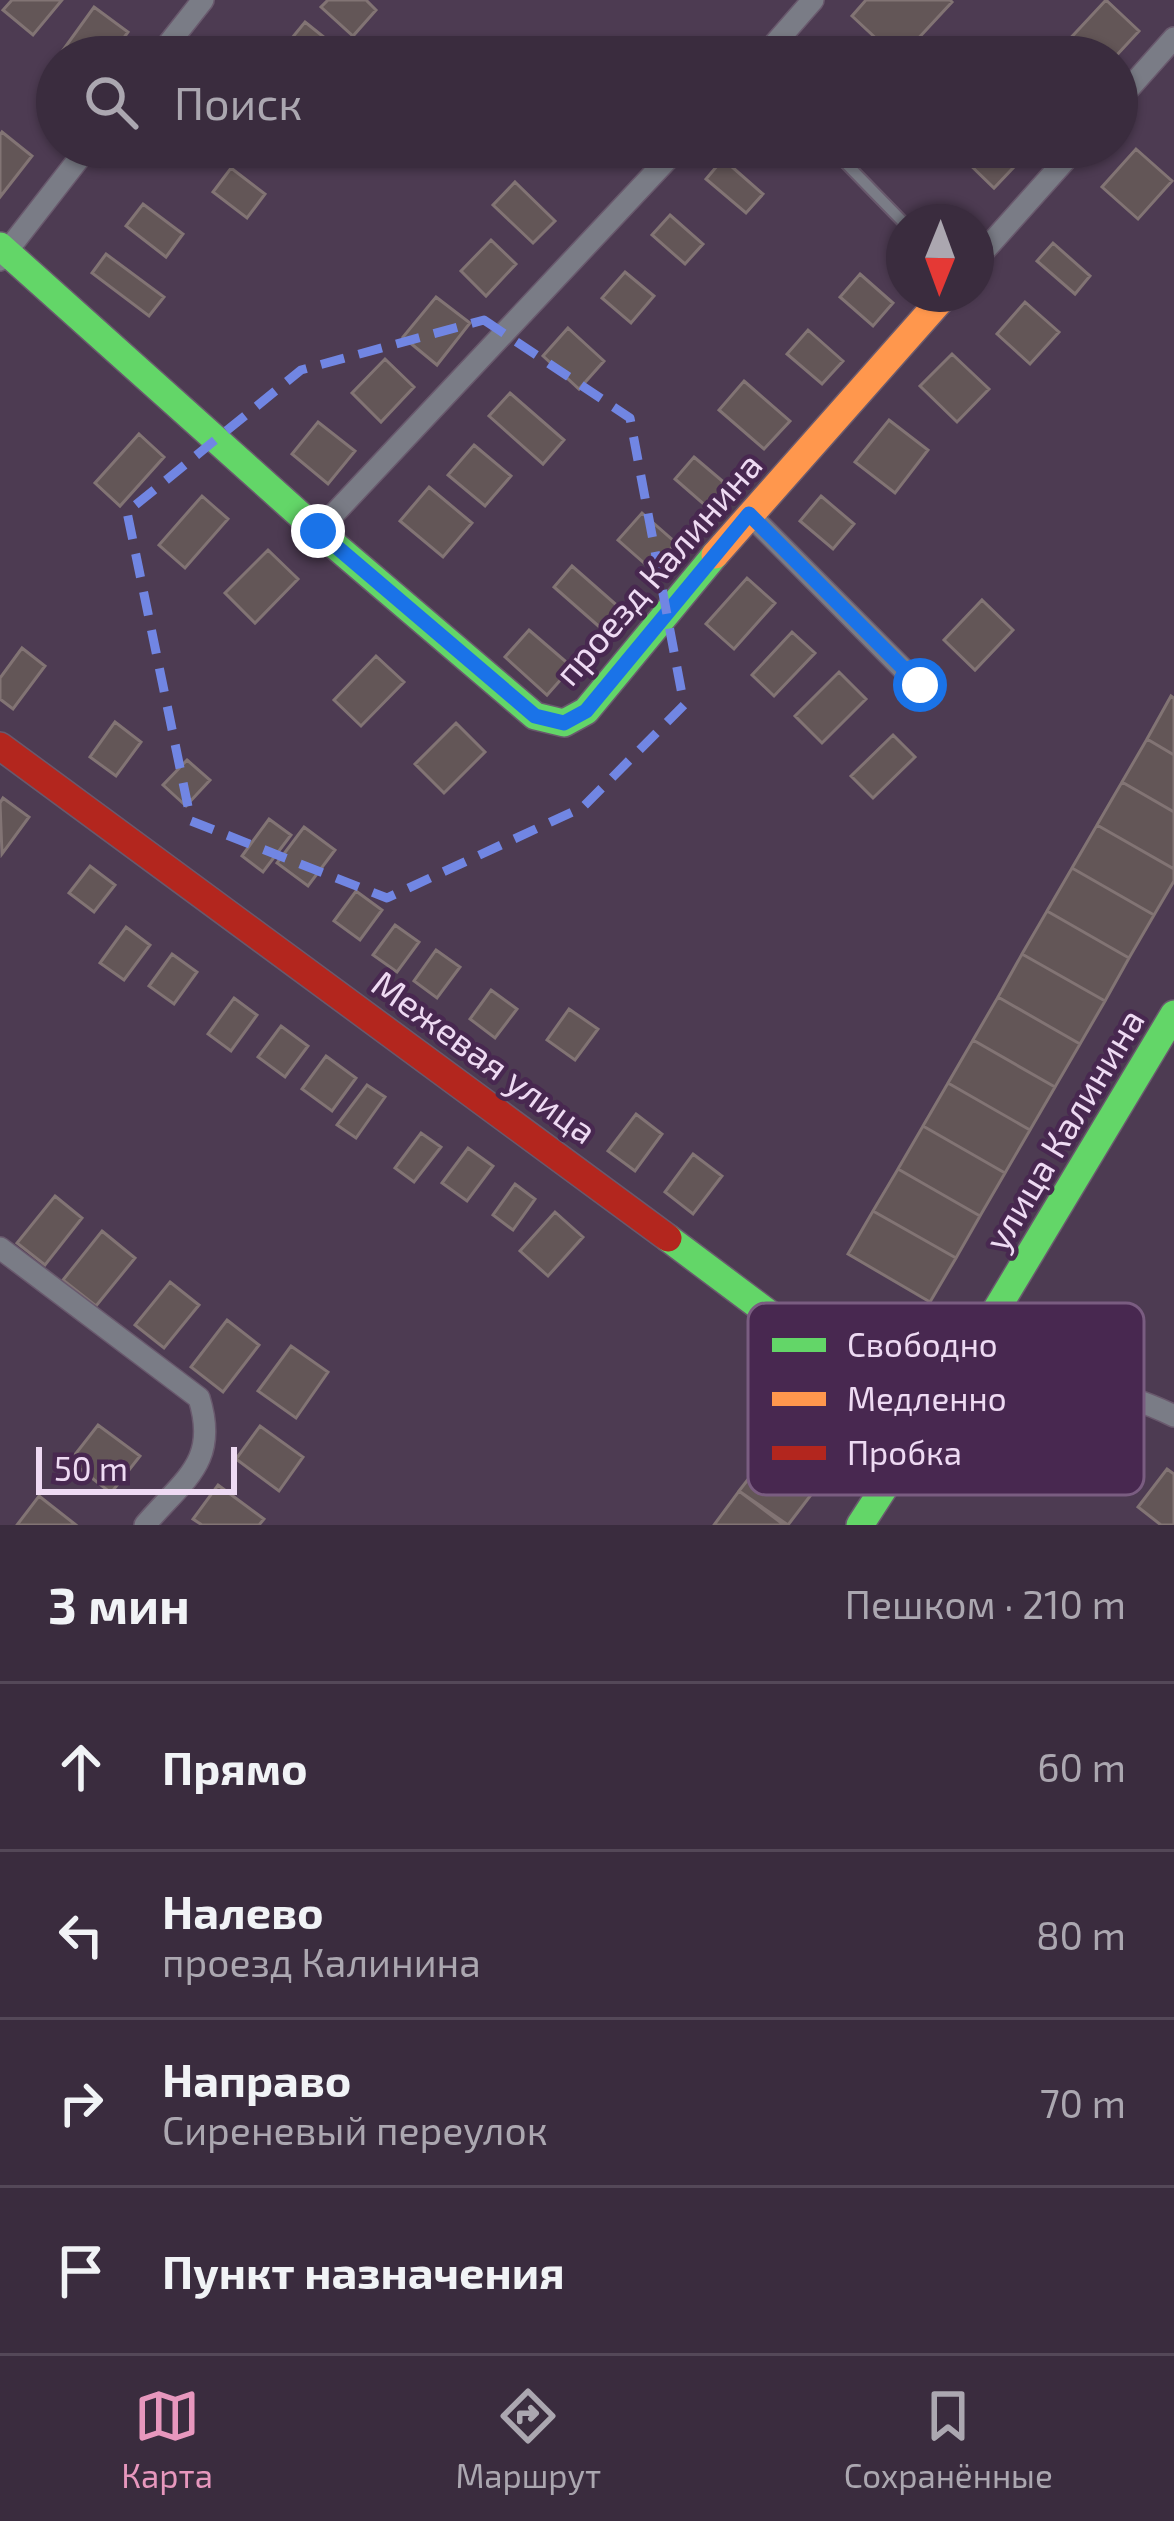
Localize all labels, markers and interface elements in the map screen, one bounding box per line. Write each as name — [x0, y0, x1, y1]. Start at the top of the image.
search box — [36, 36, 1138, 168]
icon: search — [78, 69, 144, 135]
text: Поиск — [174, 75, 302, 129]
north arrow — [886, 204, 994, 312]
street label: проезд Калинина — [544, 443, 770, 693]
route end — [291, 504, 345, 558]
route start — [893, 658, 947, 712]
street label: Межевая улица — [364, 960, 605, 1152]
street label: улица Калинина — [974, 1000, 1153, 1258]
legend — [748, 1303, 1144, 1495]
text: Свободно — [847, 1324, 998, 1364]
text: Медленно — [847, 1378, 1007, 1418]
text: Пробка — [847, 1432, 962, 1472]
scale bar — [36, 1441, 237, 1494]
text: 50 m — [54, 1448, 128, 1488]
text: 3 мин — [48, 1573, 190, 1634]
text: Пешком · 210 m — [845, 1580, 1126, 1627]
icon: ahead — [48, 1734, 114, 1800]
text: Прямо — [162, 1740, 308, 1794]
text: 60 m — [1037, 1743, 1126, 1790]
text: Налево — [162, 1884, 324, 1938]
icon: left — [48, 1902, 114, 1968]
text: 80 m — [1036, 1911, 1126, 1958]
text: проезд Калинина — [162, 1938, 481, 1985]
text: Направо — [162, 2052, 351, 2106]
icon: right — [48, 2070, 114, 2136]
text: 70 m — [1040, 2079, 1126, 2126]
text: Сиреневый переулок — [162, 2106, 548, 2153]
icon: arrive — [48, 2238, 114, 2304]
text: Пункт назначения — [162, 2244, 565, 2298]
tab: Карта — [121, 2383, 213, 2495]
tab: Маршрут — [455, 2383, 601, 2495]
tab: Сохранённые — [844, 2383, 1053, 2495]

